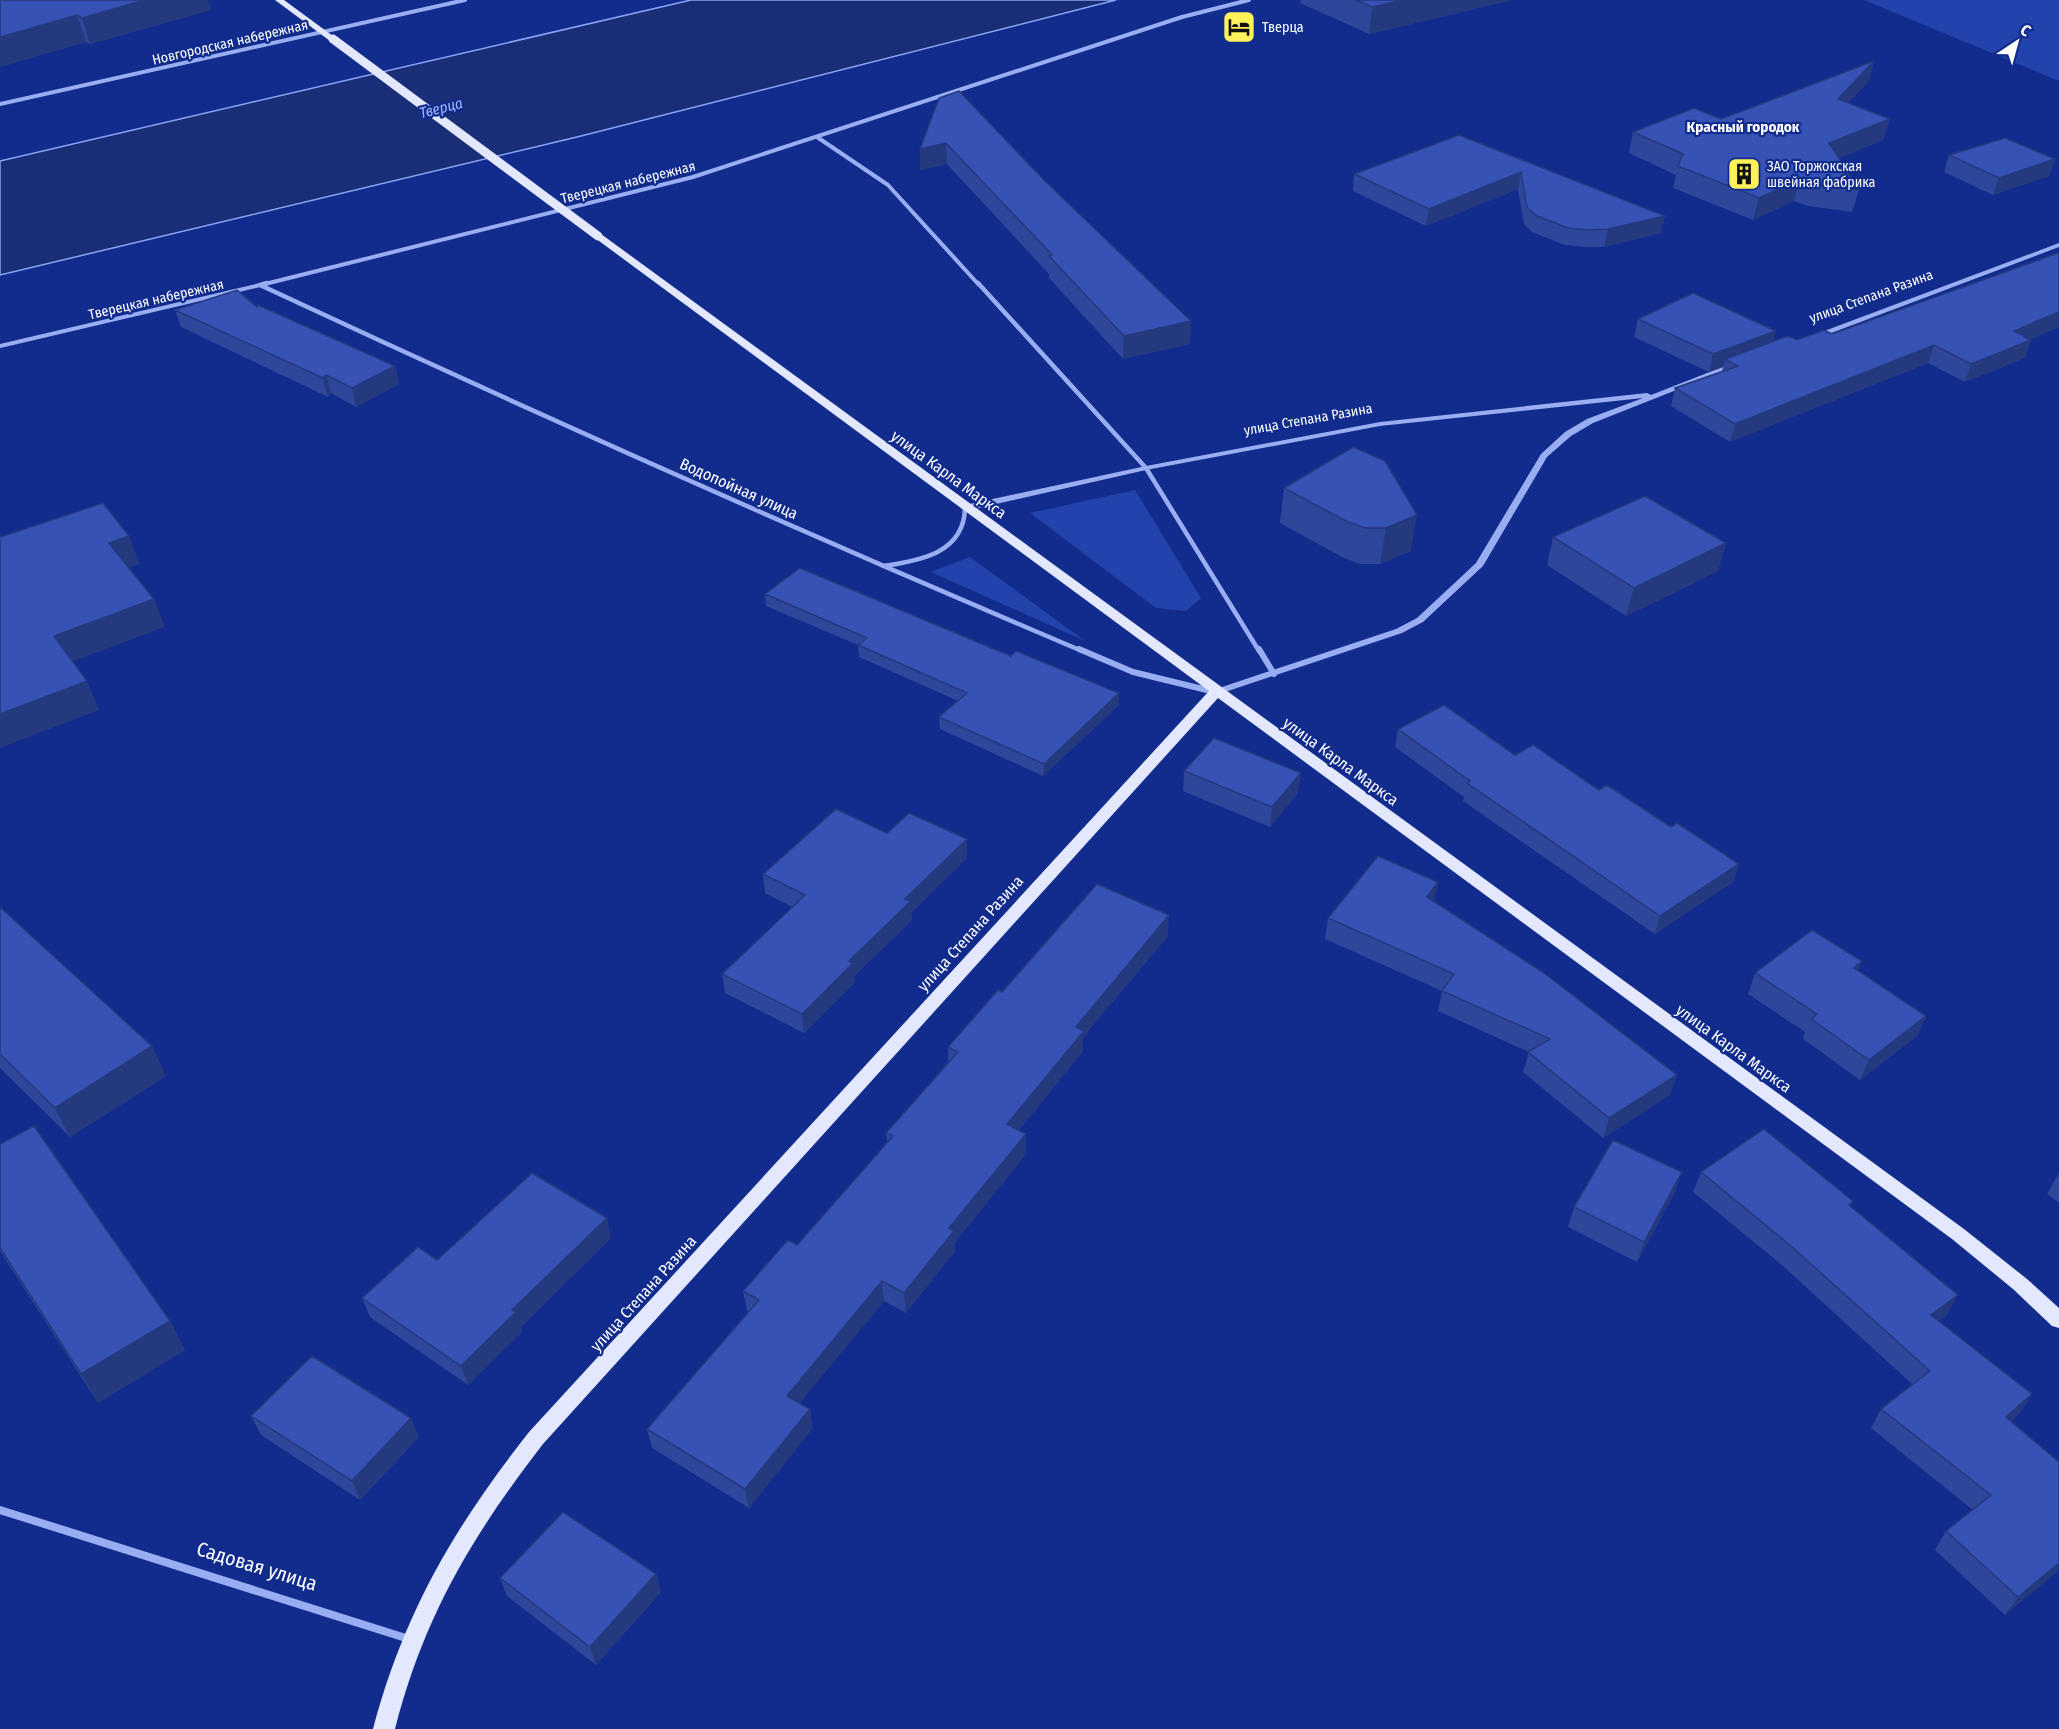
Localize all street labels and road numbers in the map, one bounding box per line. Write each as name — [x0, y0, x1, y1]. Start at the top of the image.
street label: Новгородская набережная — [151, 16, 310, 69]
street label: Тверецкая набережная — [559, 158, 697, 207]
street label: улица Степана Разина — [1807, 266, 1935, 327]
street label: Тверецкая набережная — [87, 276, 225, 323]
street label: улица Степана Разина — [1242, 400, 1374, 439]
street label: улица Карла Маркса — [887, 426, 1010, 523]
street label: Водопойная улица — [677, 454, 801, 523]
street label: улица Карла Маркса — [1279, 713, 1402, 810]
street label: улица Степана Разина — [913, 871, 1027, 995]
street label: улица Карла Маркса — [1672, 1000, 1795, 1097]
street label: улица Степана Разина — [586, 1231, 700, 1355]
street label: Садовая улица — [194, 1536, 320, 1596]

